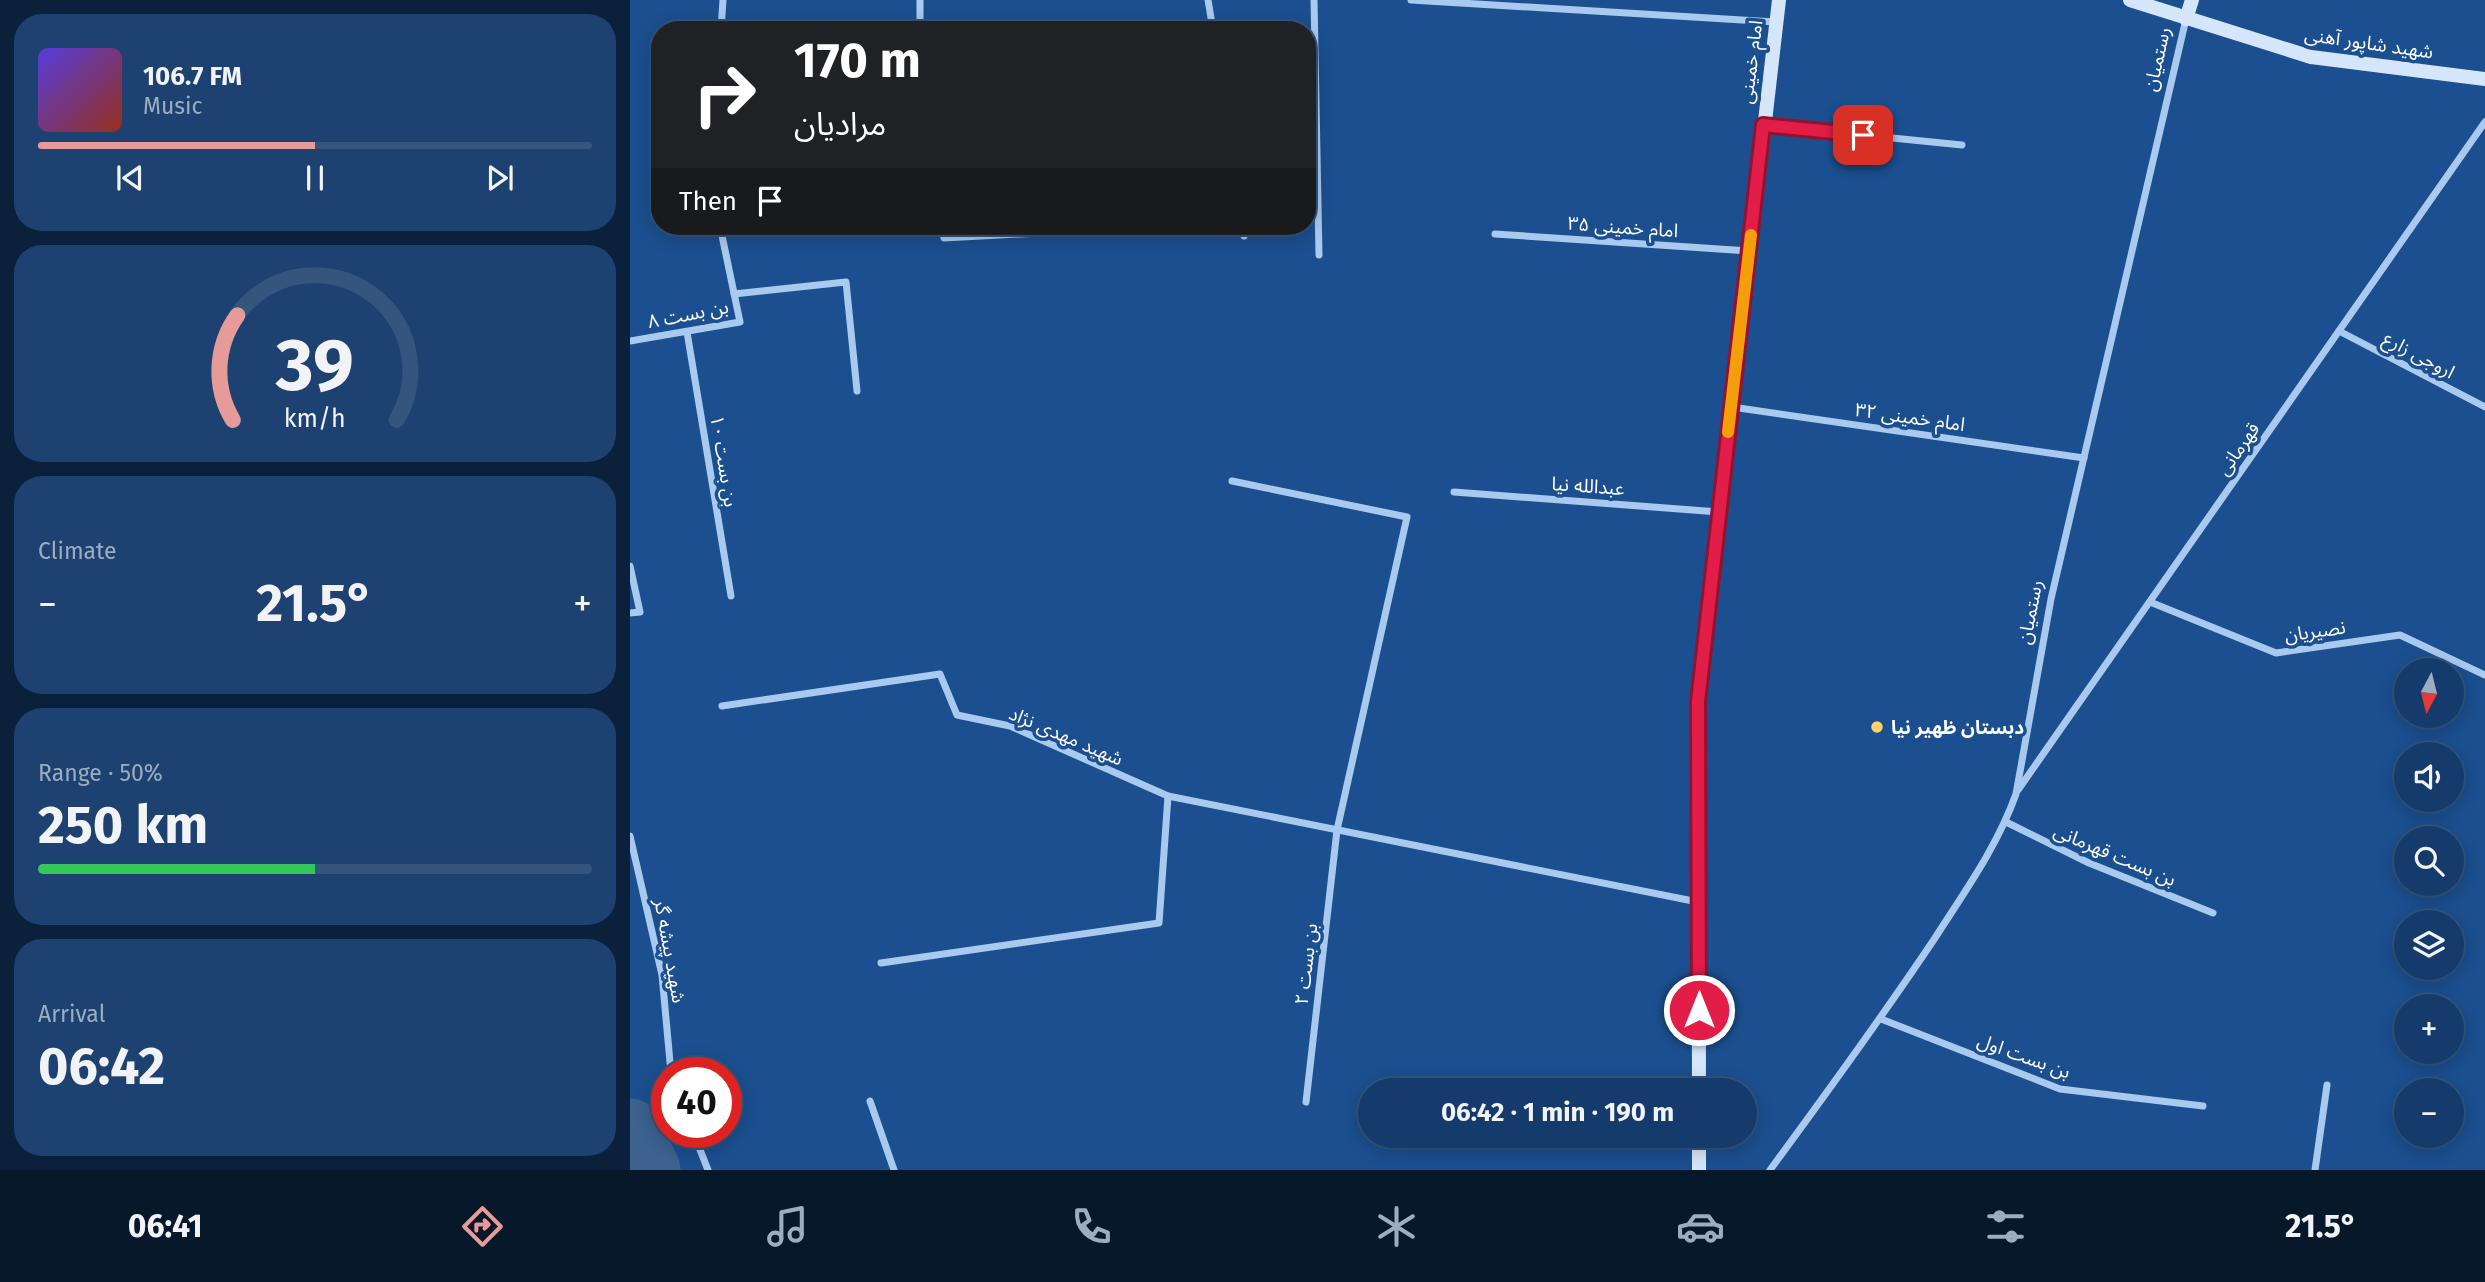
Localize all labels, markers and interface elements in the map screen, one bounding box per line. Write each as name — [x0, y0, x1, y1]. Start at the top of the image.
street label: امام خمینی — [1734, 19, 1771, 105]
street label: شهید شاپور آهنی — [2303, 23, 2435, 65]
street label: رستمیان — [2138, 25, 2176, 93]
text: 170 m — [794, 31, 921, 90]
icon: right — [679, 49, 770, 140]
text: 106.7 FM — [143, 61, 242, 92]
text: Music — [143, 92, 203, 120]
text: مرادیان — [794, 105, 886, 143]
pin — [1833, 105, 1893, 165]
icon: arrive — [1844, 116, 1882, 154]
icon: previous — [111, 159, 149, 197]
icon: pause — [296, 159, 334, 197]
icon: next — [481, 159, 519, 197]
icon: arrive — [751, 182, 789, 220]
text: Then — [679, 186, 737, 217]
street label: امام خمینی ۳۵ — [1567, 212, 1679, 245]
street label: بن بست ۸ — [646, 295, 730, 333]
text: 39 — [275, 322, 354, 409]
street label: اروجی زارع — [2378, 327, 2459, 385]
street label: امام خمینی ۳۲ — [1853, 398, 1966, 439]
text: km/h — [284, 404, 346, 434]
street label: بن بست ۱۰ — [705, 413, 743, 509]
street label: قهرمانی — [2212, 418, 2264, 480]
street label: عبدالله نیا — [1551, 472, 1625, 500]
text: Climate — [38, 537, 117, 565]
text: 21.5° — [256, 572, 374, 635]
street label: رستمیان — [2013, 578, 2047, 646]
text: − — [38, 581, 57, 627]
text: + — [573, 581, 592, 627]
street label: نصیریان — [2283, 615, 2347, 647]
north arrow — [2394, 658, 2464, 728]
map controls — [2394, 658, 2464, 1148]
street label: شهید مهدی نژاد — [1005, 702, 1127, 770]
place label: دبستان ظهیر نیا — [1891, 716, 2024, 739]
marker: دبستان ظهیر نیا — [1869, 719, 1885, 735]
button: sound — [2394, 742, 2464, 812]
text: Range · 50% — [38, 759, 163, 787]
text: 250 km — [38, 794, 208, 857]
street label: بن بست قهرمانی — [2050, 819, 2180, 891]
button: search — [2394, 826, 2464, 896]
street label: شهید پیشه گر — [648, 896, 690, 1005]
button: layers — [2394, 910, 2464, 980]
street label: بن بست ۲ — [1290, 922, 1322, 1006]
position arrow — [1662, 973, 1736, 1047]
button: + — [2394, 994, 2464, 1064]
text: Arrival — [38, 1000, 105, 1028]
street label: بن بست اول — [1974, 1029, 2074, 1083]
text: 06:42 — [38, 1035, 165, 1098]
speed limit sign: 40 — [651, 1057, 742, 1148]
button: − — [2394, 1078, 2464, 1148]
text: 06:42 · 1 min · 190 m — [1441, 1097, 1674, 1128]
icon: directions — [458, 1202, 507, 1251]
icon: music — [763, 1202, 812, 1251]
icon: phone — [1067, 1202, 1116, 1251]
icon: climate — [1372, 1202, 1421, 1251]
icon: car — [1676, 1202, 1725, 1251]
icon: filters — [1981, 1202, 2030, 1251]
text: 06:41 — [128, 1207, 203, 1245]
text: 21.5° — [2285, 1207, 2357, 1245]

